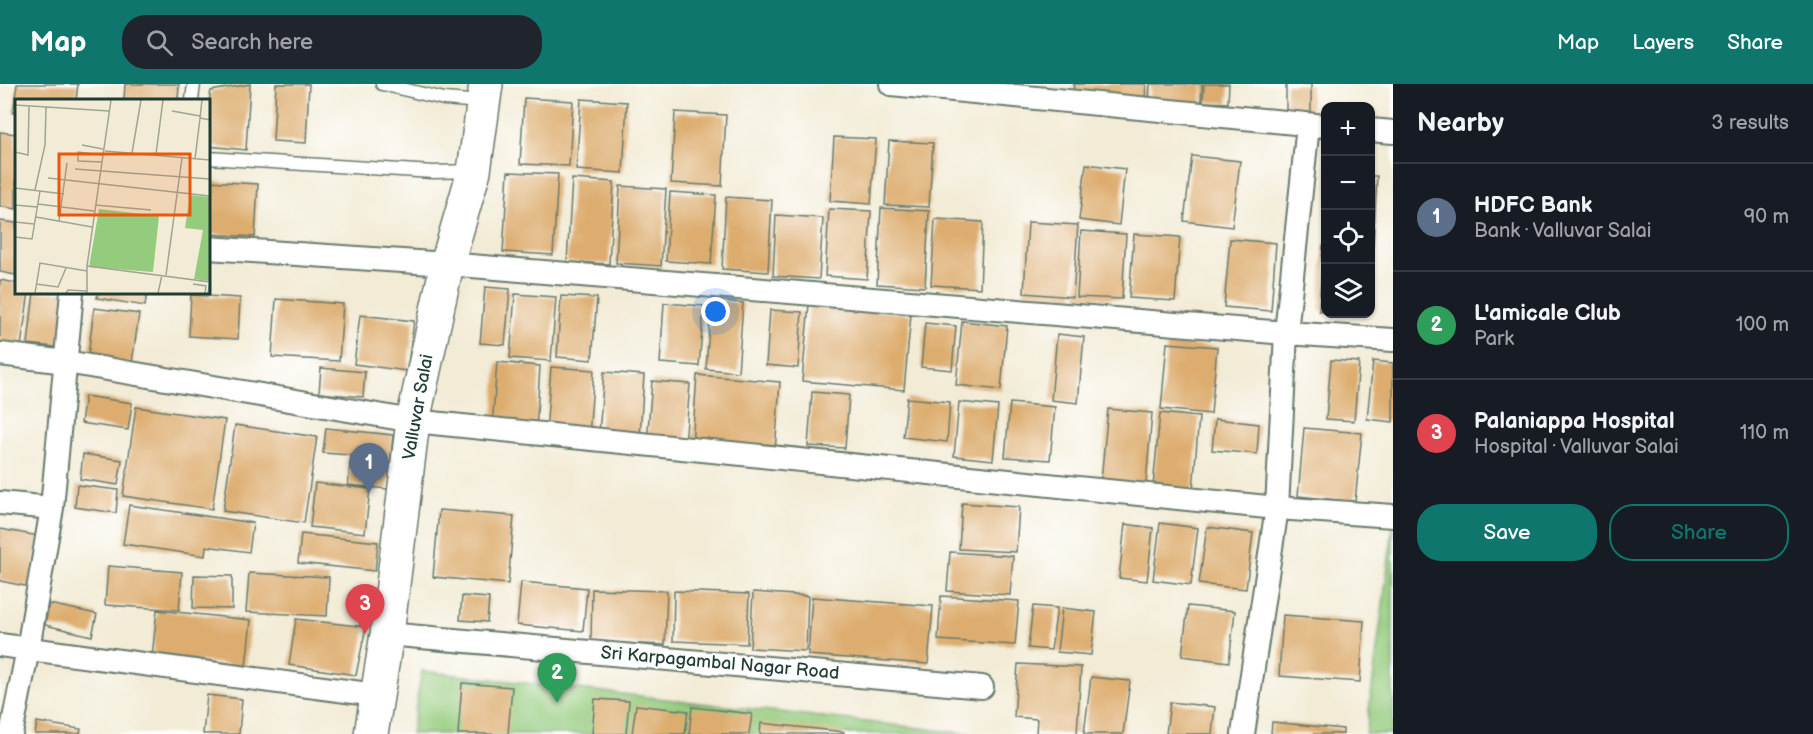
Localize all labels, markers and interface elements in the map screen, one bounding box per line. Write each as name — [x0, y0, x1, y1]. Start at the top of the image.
search box — [122, 15, 542, 69]
text: Map — [30, 26, 86, 59]
icon: search — [143, 26, 176, 59]
text: Search here — [191, 29, 313, 56]
text: Map — [1557, 30, 1599, 55]
text: Layers — [1632, 30, 1694, 55]
text: Share — [1727, 30, 1783, 55]
inset map — [15, 99, 210, 294]
map controls — [1321, 102, 1375, 318]
button: + — [1321, 102, 1375, 156]
text: Nearby — [1417, 108, 1504, 139]
text: 3 results — [1711, 111, 1789, 135]
button: − — [1321, 156, 1375, 210]
text: HDFC Bank — [1474, 192, 1592, 219]
text: 1 — [1432, 205, 1441, 229]
text: 90 m — [1744, 205, 1789, 229]
button: locate — [1321, 210, 1375, 264]
text: Bank · Valluvar Salai — [1474, 219, 1651, 243]
button: layers — [1321, 264, 1375, 318]
your location — [701, 297, 730, 326]
text: L'amicale Club — [1474, 300, 1621, 327]
text: 2 — [1431, 313, 1442, 337]
text: 100 m — [1736, 313, 1789, 337]
text: Park — [1474, 327, 1514, 351]
street label: Valluvar Salai — [398, 353, 438, 461]
text: Palaniappa Hospital — [1474, 408, 1675, 435]
text: 3 — [1431, 421, 1442, 445]
text: 110 m — [1740, 421, 1789, 445]
text: Hospital · Valluvar Salai — [1474, 435, 1679, 459]
pin: 1 — [350, 444, 388, 493]
button: Save — [1417, 504, 1597, 561]
button: Share — [1609, 504, 1789, 561]
pin: 3 — [346, 584, 385, 634]
street label: Sri Karpagambal Nagar Road — [600, 642, 840, 684]
pin: 2 — [538, 654, 576, 703]

